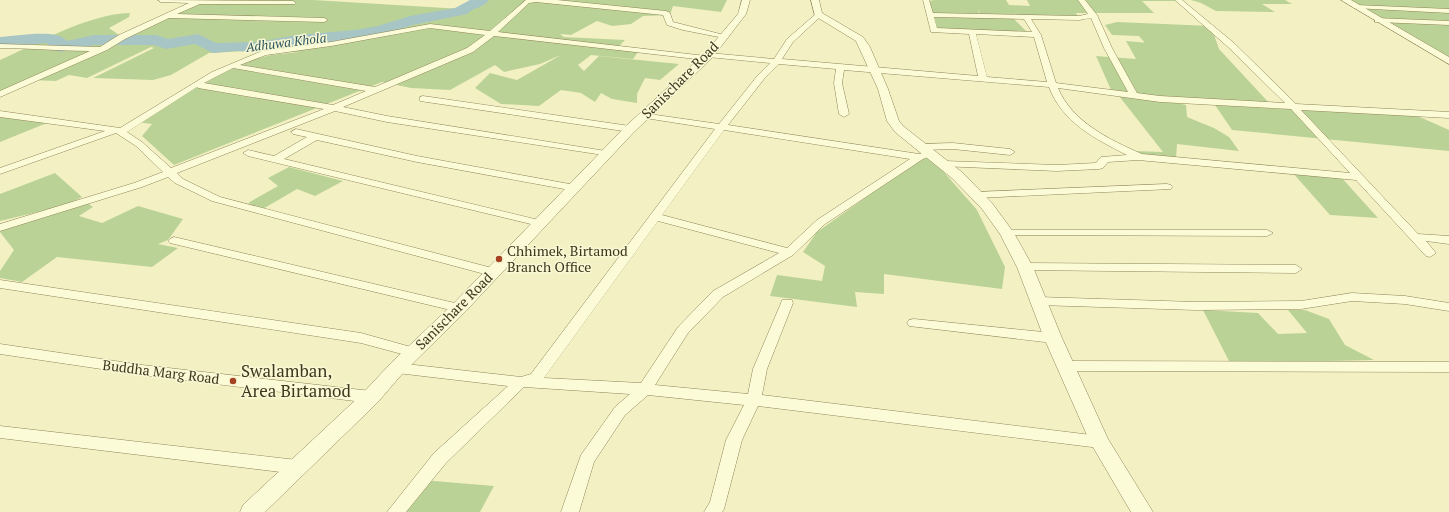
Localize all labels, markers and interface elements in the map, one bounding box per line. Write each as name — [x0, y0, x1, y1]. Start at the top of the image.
water label: Adhuwa Khola — [244, 28, 327, 56]
street label: Sanischare Road — [637, 37, 723, 122]
place label: Chhimek, Birtamod Branch Office — [507, 241, 628, 276]
marker: Chhimek, Birtamod Branch Office — [494, 254, 504, 264]
street label: Sanischare Road — [411, 268, 497, 353]
street label: Buddha Marg Road — [102, 355, 221, 388]
place label: Swalamban, Area Birtamod — [241, 359, 351, 402]
marker: Swalamban, Area Birtamod — [228, 376, 238, 386]

